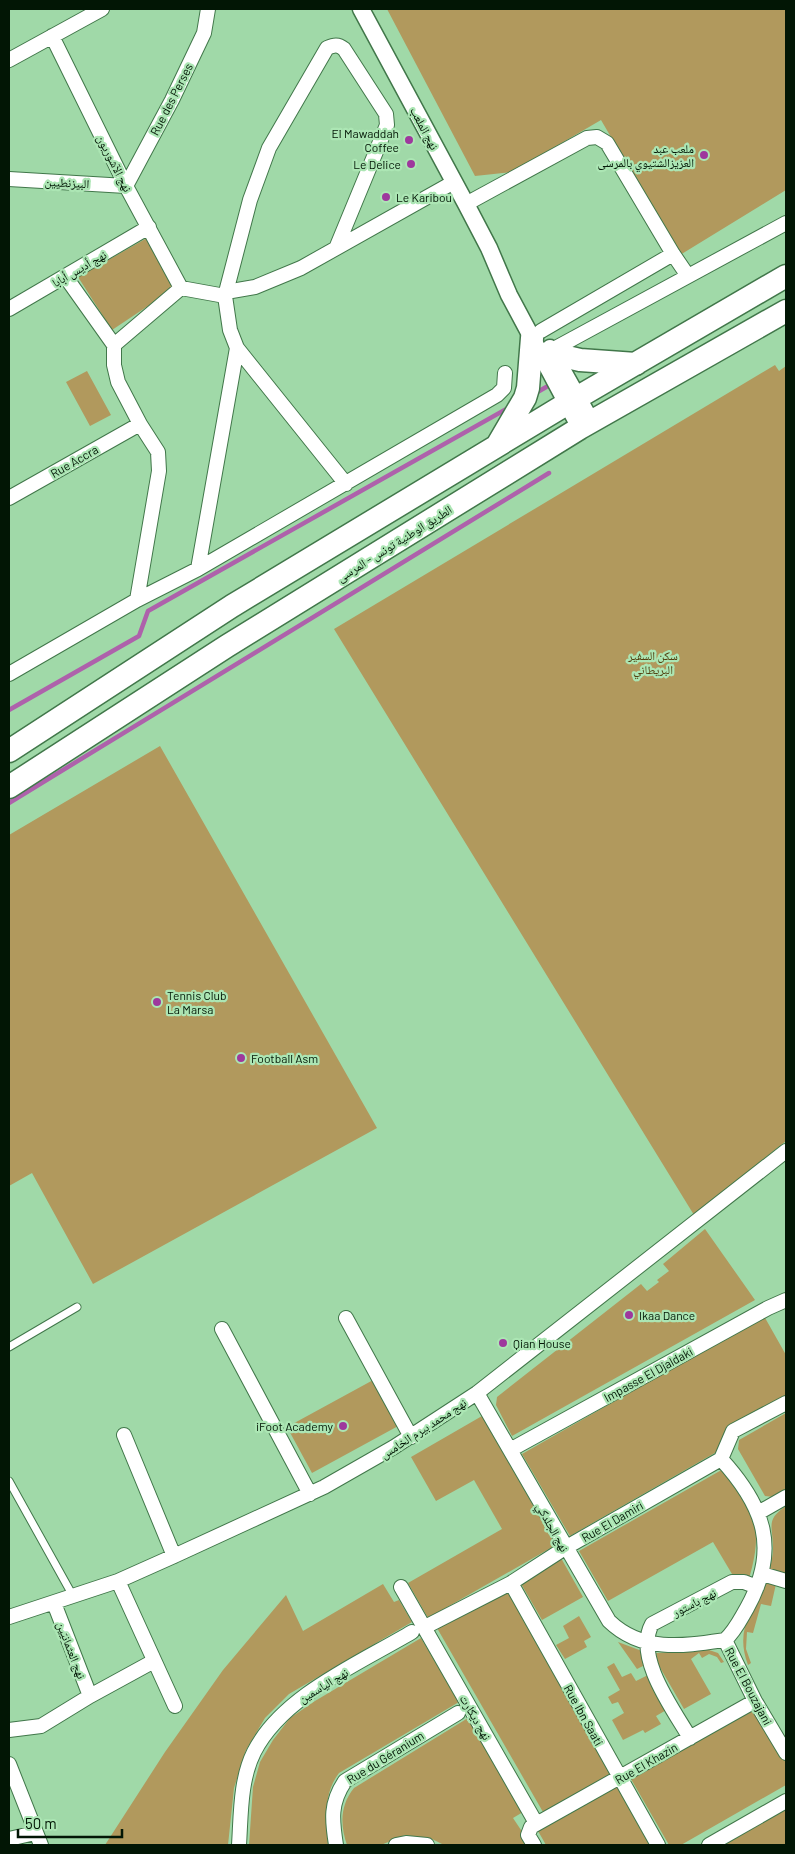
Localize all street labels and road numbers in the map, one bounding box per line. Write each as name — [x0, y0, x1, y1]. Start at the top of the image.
street label: Rue des Perses — [147, 60, 195, 137]
street label: نهج الملعب — [407, 104, 442, 152]
street label: نهج الآشوريون — [94, 132, 135, 194]
street label: البيزنطيين — [44, 174, 90, 192]
street label: نهج أديس أبابا — [49, 247, 109, 290]
street label: Rue Accra — [48, 442, 100, 480]
street label: الطريق الوطنية تونس - المرسى — [334, 502, 455, 585]
street label: Impasse El Djaldaki — [601, 1344, 695, 1404]
street label: نهج محمد بيرم الخامس — [377, 1395, 470, 1463]
street label: Rue El Damiri — [579, 1498, 645, 1544]
street label: نهج الجلدكي — [530, 1500, 572, 1556]
street label: نهج باستور — [669, 1585, 719, 1621]
street label: نهج العثمانيّين — [54, 1620, 89, 1681]
street label: Rue El Bouzajani — [723, 1645, 775, 1727]
street label: نهج الياسمين — [296, 1665, 351, 1706]
street label: Rue Ibn Saati — [561, 1682, 607, 1748]
street label: نهج ديكارت — [456, 1692, 495, 1743]
street label: Rue du Géranium — [344, 1728, 426, 1786]
street label: Rue El Khazin — [612, 1739, 680, 1787]

